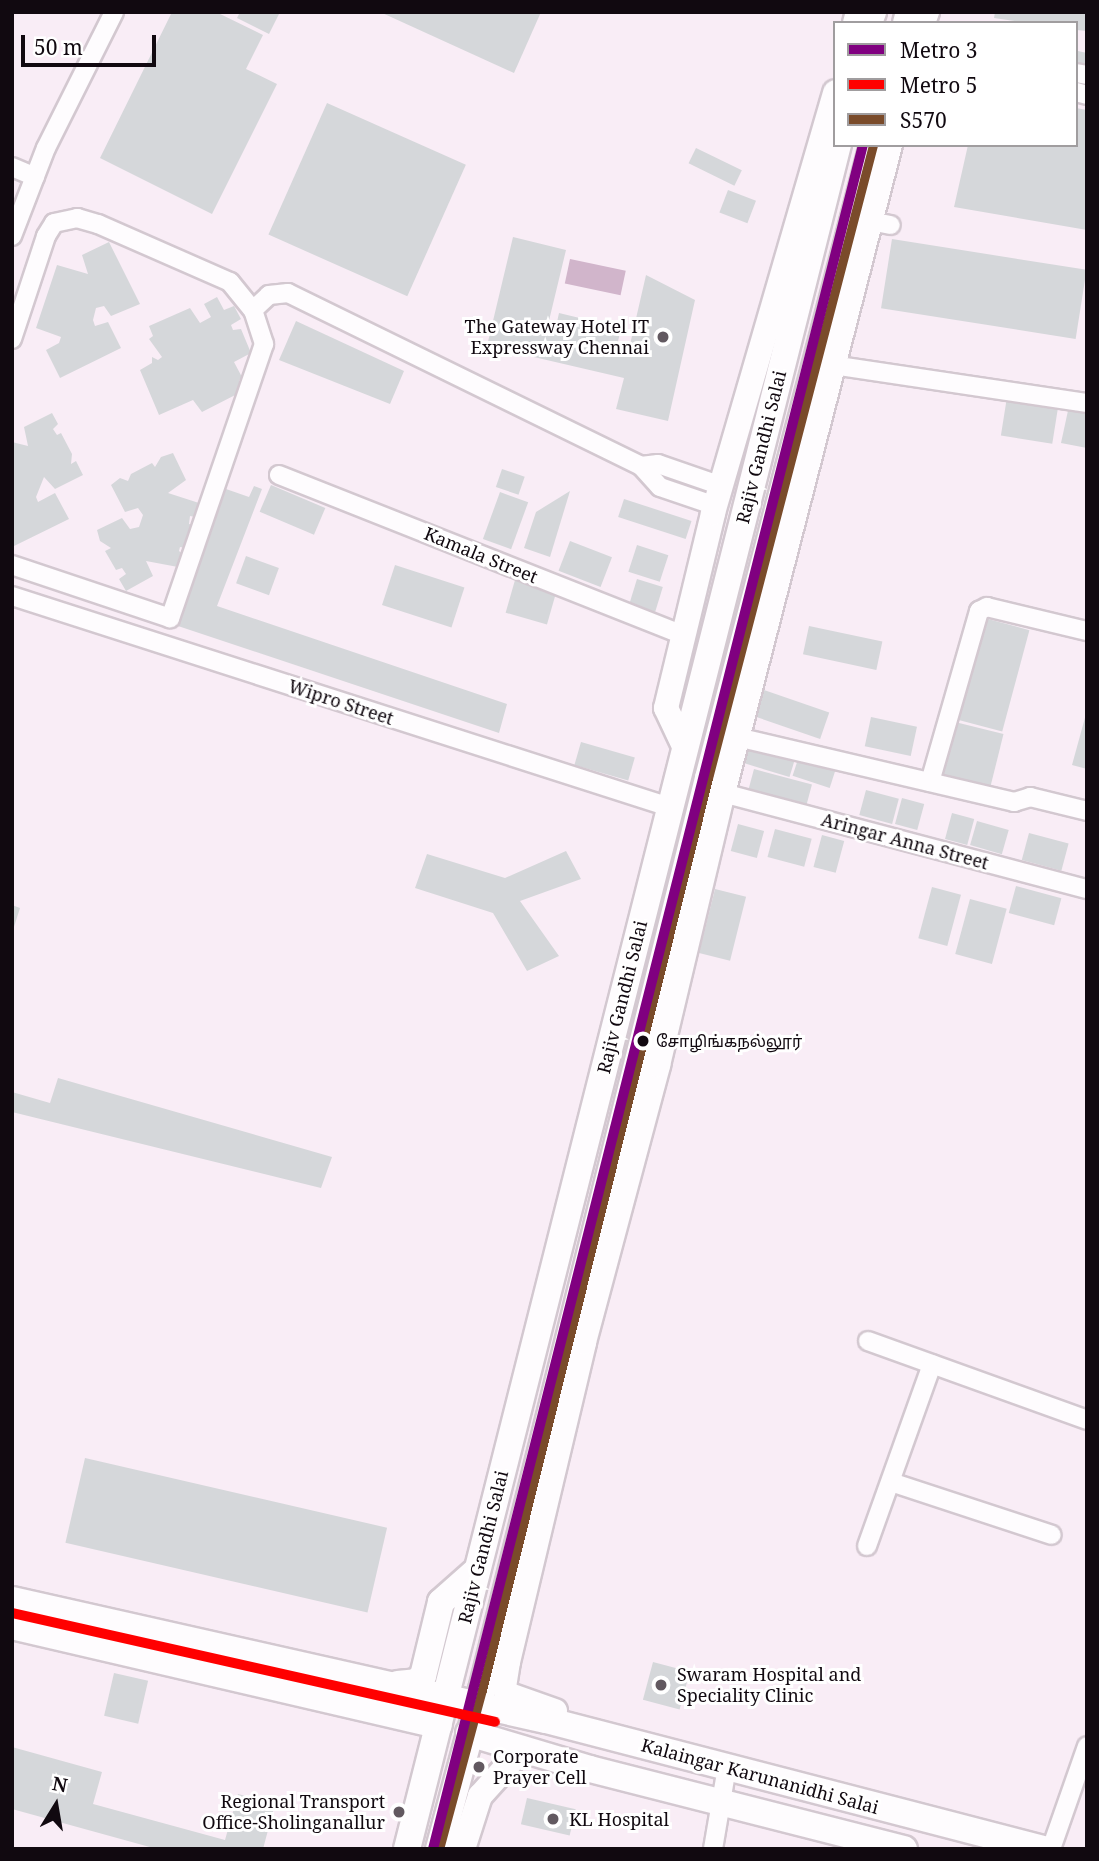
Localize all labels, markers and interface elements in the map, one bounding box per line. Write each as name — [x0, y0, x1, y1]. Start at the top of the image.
scale bar — [24, 21, 159, 65]
legend — [833, 21, 1078, 147]
text: 50 m — [34, 33, 83, 61]
text: Metro 3 — [900, 36, 978, 64]
text: Metro 5 — [900, 71, 978, 99]
text: S570 — [900, 106, 947, 134]
place label: The Gateway Hotel IT Expressway Chennai — [465, 316, 649, 358]
marker: The Gateway Hotel IT Expressway Chennai — [655, 329, 671, 345]
street label: Rajiv Gandhi Salai — [732, 368, 790, 526]
street label: Kamala Street — [421, 522, 541, 588]
street label: Wipro Street — [286, 675, 396, 729]
street label: Aringar Anna Street — [819, 808, 991, 874]
street label: Rajiv Gandhi Salai — [593, 918, 651, 1076]
place label: சோழிங்கநல்லூர் — [656, 1031, 802, 1051]
marker: சோழிங்கநல்லூர் — [636, 1034, 650, 1048]
street label: Rajiv Gandhi Salai — [454, 1468, 512, 1626]
place label: Swaram Hospital and Speciality Clinic — [677, 1664, 861, 1706]
marker: Swaram Hospital and Speciality Clinic — [651, 1675, 671, 1695]
street label: Kalaingar Karunanidhi Salai — [639, 1734, 881, 1818]
place label: Corporate Prayer Cell — [493, 1746, 587, 1788]
marker: Corporate Prayer Cell — [471, 1759, 487, 1775]
north arrow — [21, 1770, 91, 1840]
text: N — [50, 1770, 70, 1799]
place label: Regional Transport Office-Sholinganallur — [202, 1791, 385, 1834]
marker: Regional Transport Office-Sholinganallur — [391, 1804, 407, 1820]
place label: KL Hospital — [569, 1808, 669, 1830]
marker: KL Hospital — [543, 1809, 563, 1829]

